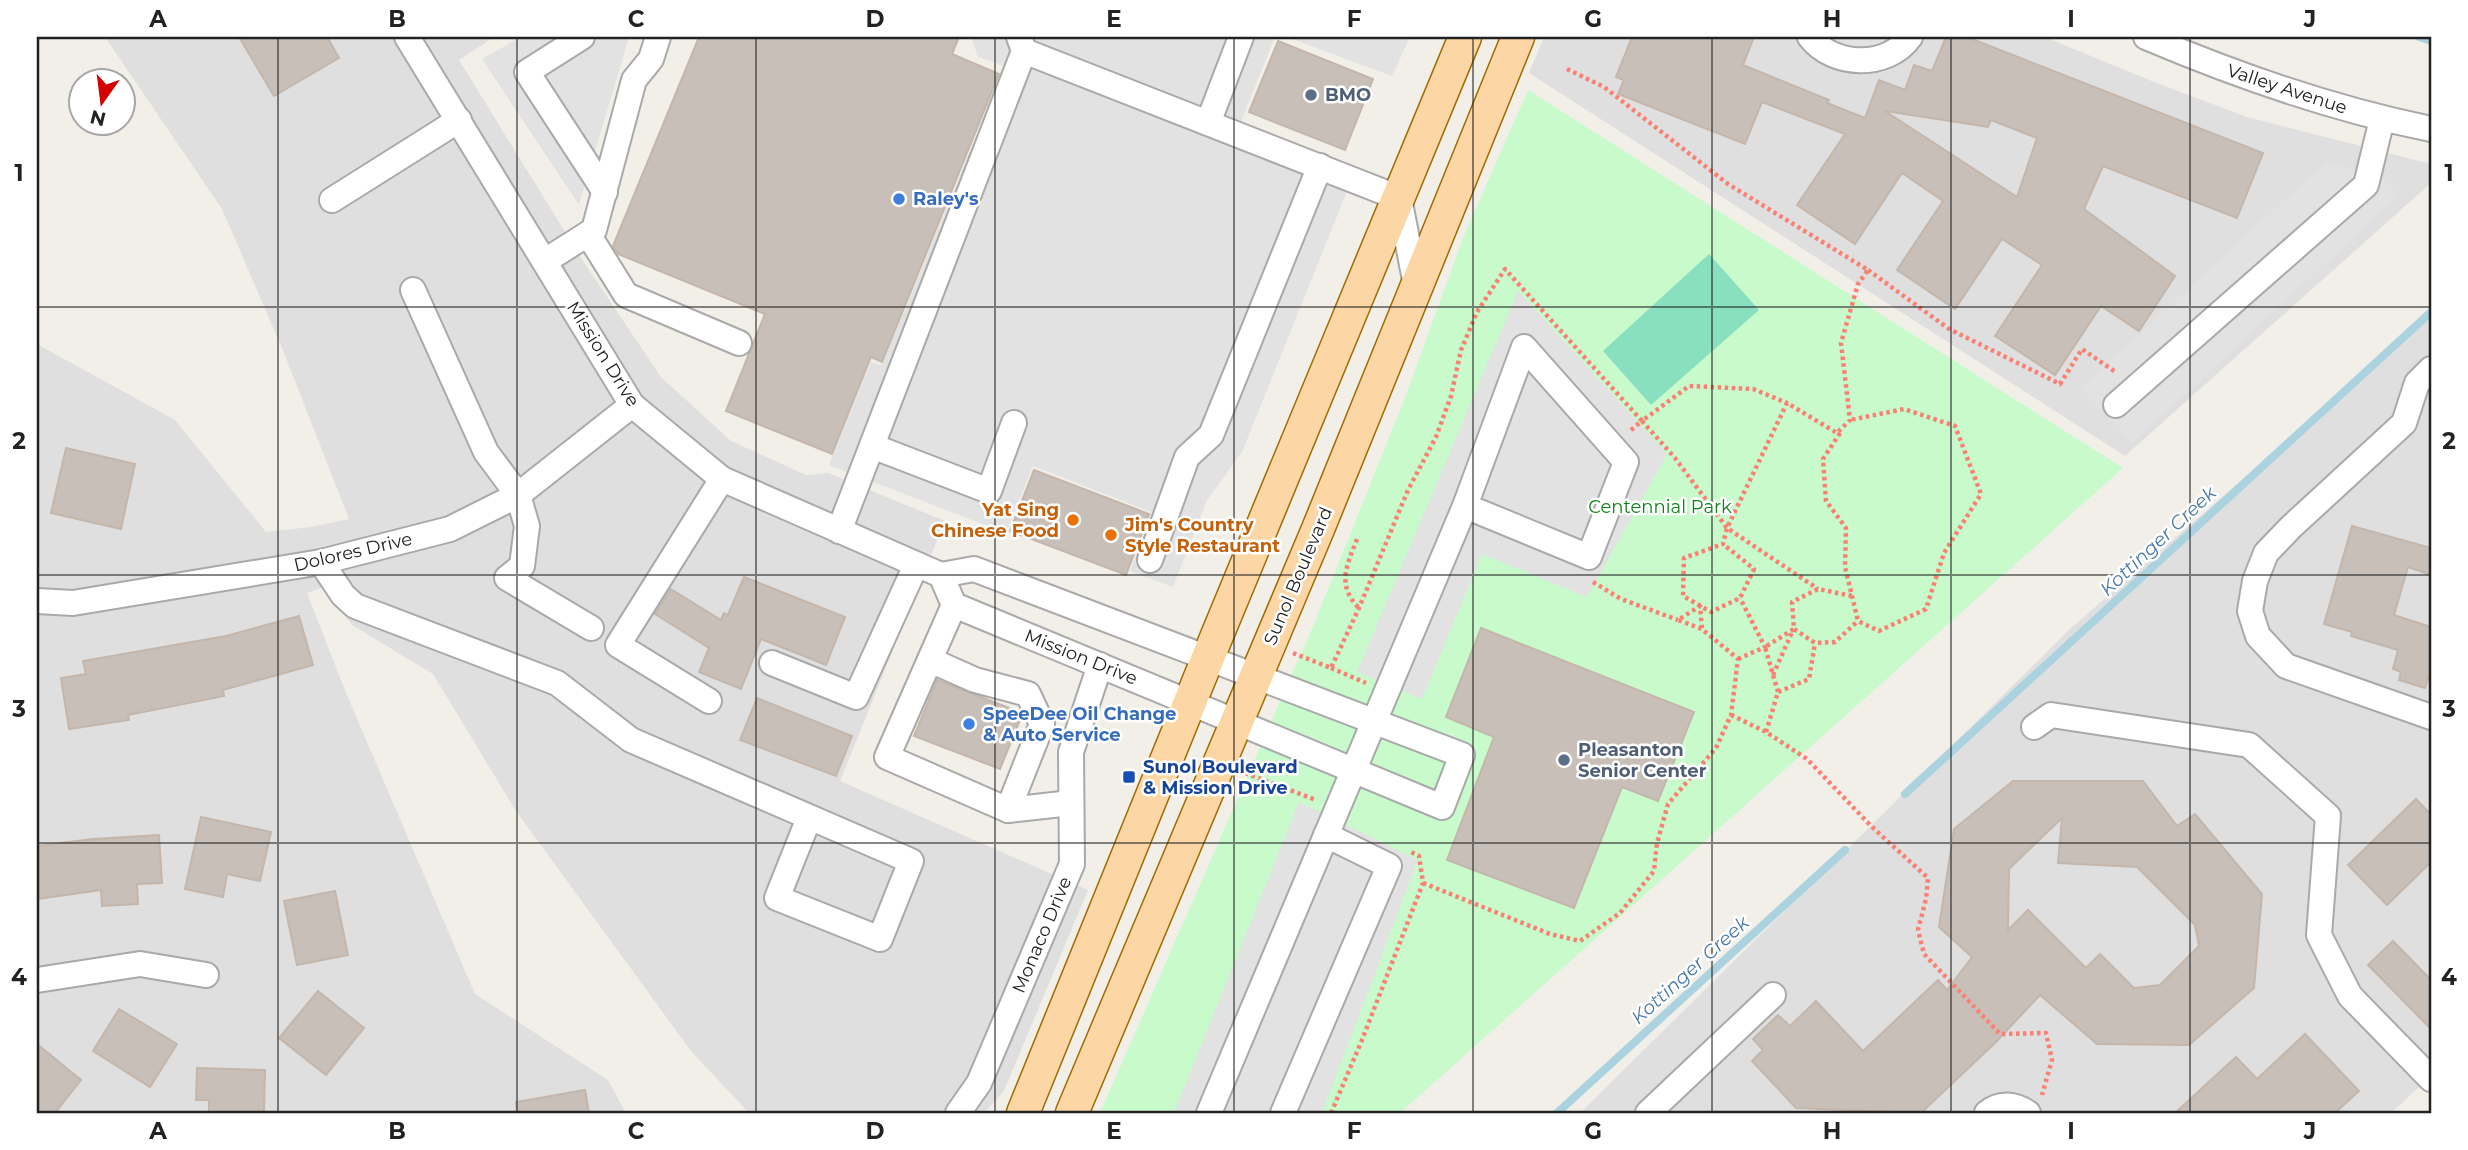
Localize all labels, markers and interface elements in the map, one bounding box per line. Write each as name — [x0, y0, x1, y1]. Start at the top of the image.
text: A — [148, 5, 167, 33]
text: B — [388, 5, 406, 33]
text: C — [628, 5, 645, 33]
text: D — [866, 5, 885, 33]
text: E — [1106, 5, 1122, 33]
text: F — [1347, 5, 1362, 33]
text: G — [1584, 5, 1602, 33]
text: H — [1823, 5, 1841, 33]
text: I — [2067, 5, 2075, 33]
text: J — [2303, 5, 2316, 33]
street label: Valley Avenue — [2224, 59, 2350, 119]
north arrow — [66, 66, 136, 136]
place label: BMO — [1325, 84, 1371, 106]
marker: BMO — [1303, 87, 1319, 103]
text: N — [88, 105, 108, 131]
text: 1 — [14, 159, 24, 187]
text: 1 — [2444, 159, 2454, 187]
place label: Raley's — [913, 188, 979, 210]
marker: Raley's — [891, 191, 907, 207]
street label: Mission Drive — [562, 297, 644, 411]
text: 2 — [12, 427, 26, 455]
text: 2 — [2442, 427, 2456, 455]
water label: Kottinger Creek — [2095, 481, 2221, 601]
park label: Centennial Park — [1588, 496, 1732, 518]
place label: Yat Sing Chinese Food — [931, 499, 1059, 542]
street label: Sunol Boulevard — [1259, 504, 1337, 648]
marker: Yat Sing Chinese Food — [1065, 512, 1081, 528]
place label: Jim's Country Style Restaurant — [1124, 514, 1280, 557]
marker: Jim's Country Style Restaurant — [1103, 527, 1119, 543]
street label: Dolores Drive — [292, 528, 414, 576]
street label: Mission Drive — [1021, 624, 1141, 690]
text: 3 — [11, 695, 26, 723]
text: 3 — [2441, 695, 2456, 723]
place label: SpeeDee Oil Change & Auto Service — [983, 703, 1176, 746]
marker: SpeeDee Oil Change & Auto Service — [961, 716, 977, 732]
place label: Pleasanton Senior Center — [1578, 739, 1707, 782]
marker: Pleasanton Senior Center — [1556, 752, 1572, 768]
place label: Sunol Boulevard & Mission Drive — [1143, 756, 1298, 799]
marker: Sunol Boulevard & Mission Drive — [1121, 769, 1137, 785]
street label: Monaco Drive — [1008, 873, 1076, 997]
water label: Kottinger Creek — [1626, 911, 1754, 1029]
text: 4 — [11, 963, 27, 991]
text: 4 — [2441, 963, 2457, 991]
text: A — [148, 1117, 167, 1145]
text: B — [388, 1117, 406, 1145]
text: C — [628, 1117, 645, 1145]
text: D — [866, 1117, 885, 1145]
text: E — [1106, 1117, 1122, 1145]
text: F — [1347, 1117, 1362, 1145]
text: G — [1584, 1117, 1602, 1145]
text: H — [1823, 1117, 1841, 1145]
text: I — [2067, 1117, 2075, 1145]
text: J — [2303, 1117, 2316, 1145]

